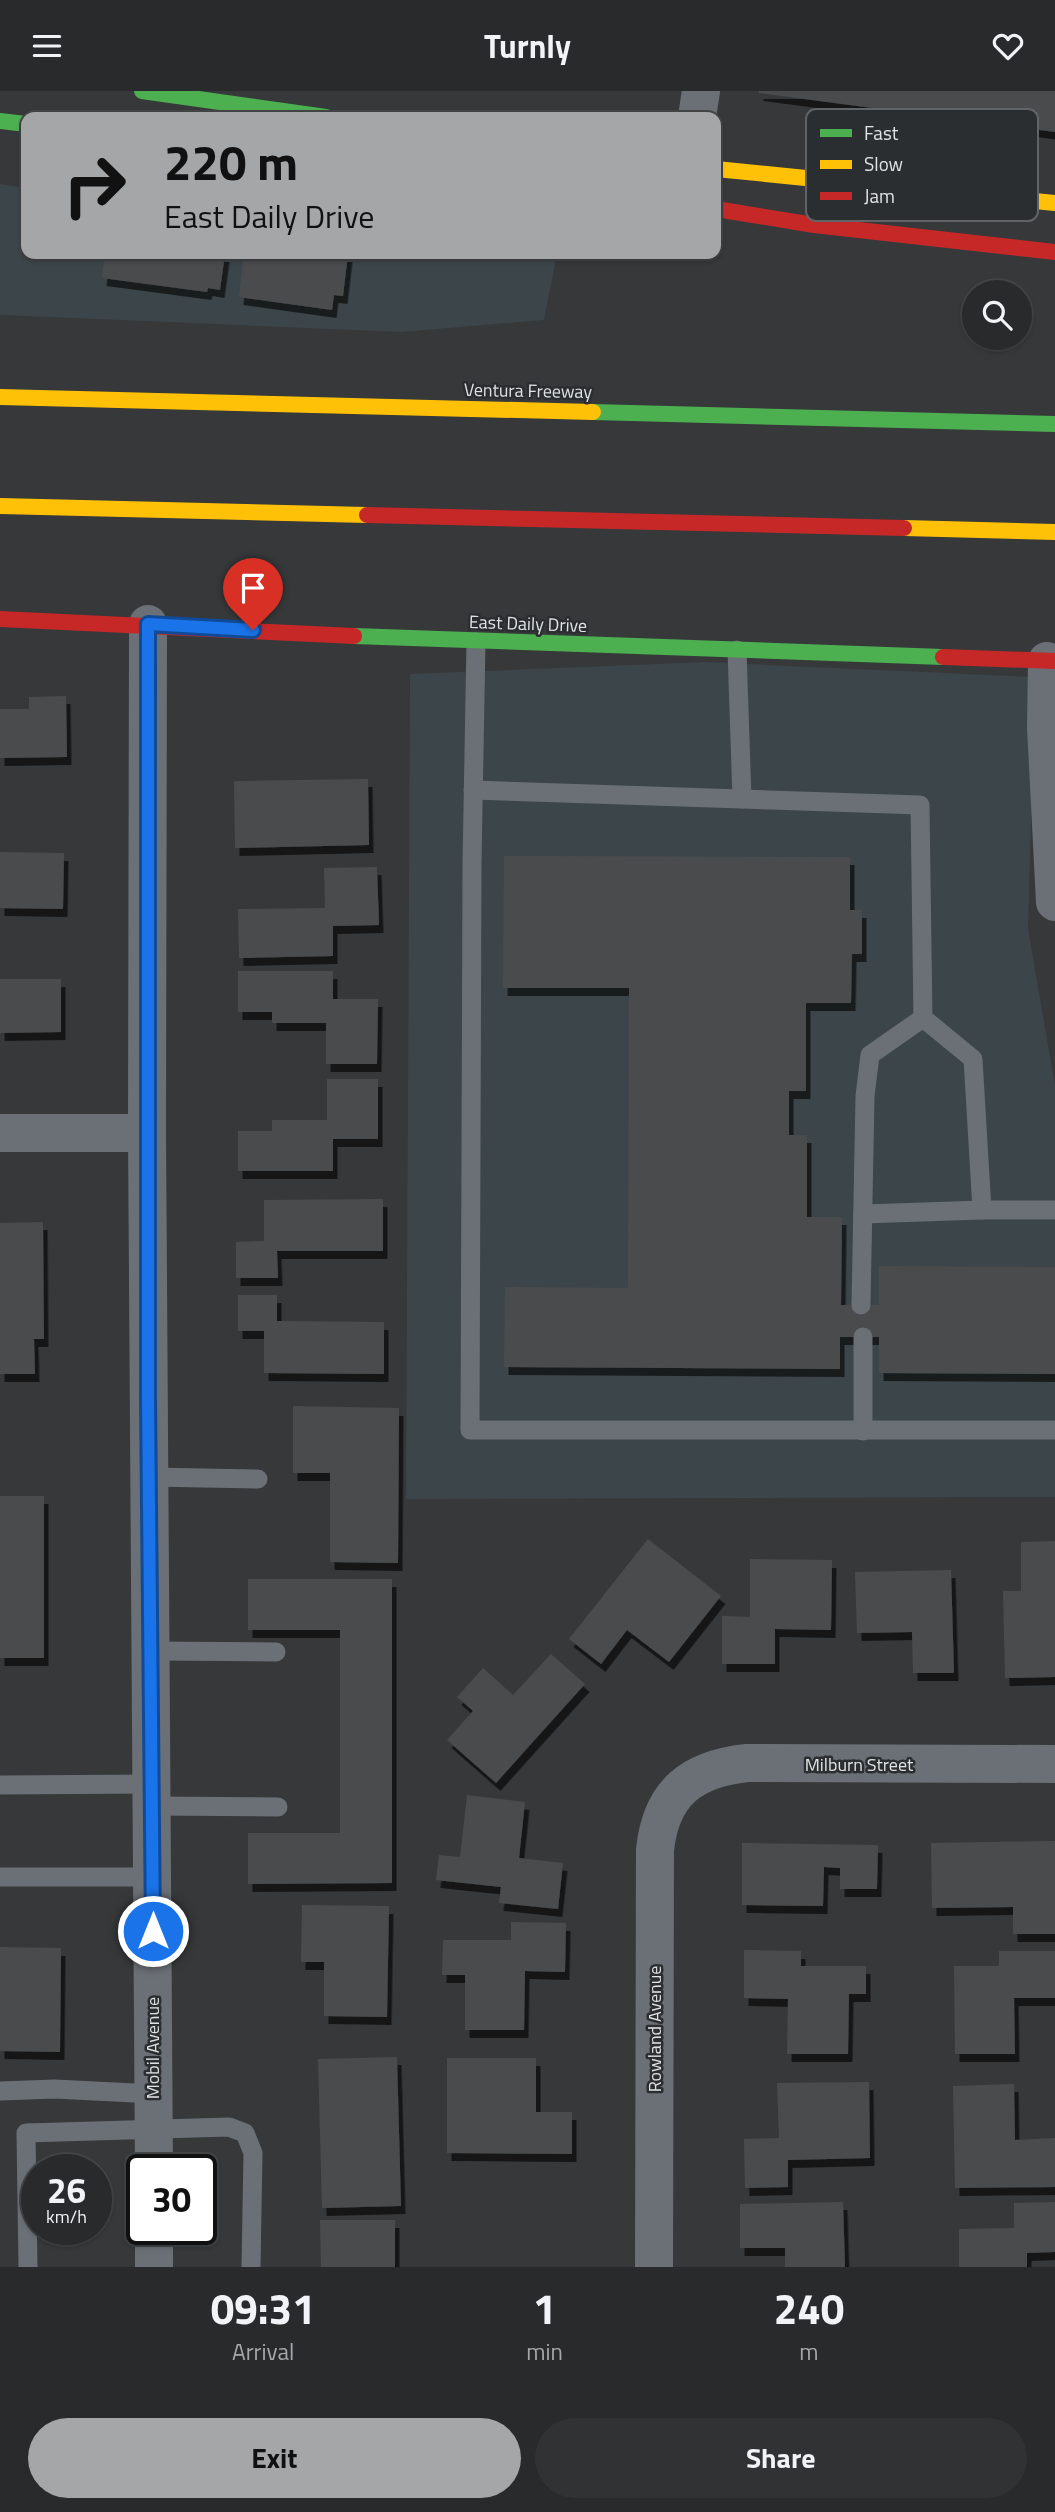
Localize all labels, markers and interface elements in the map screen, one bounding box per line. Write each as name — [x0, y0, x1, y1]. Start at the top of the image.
text: Turnly — [484, 22, 571, 70]
icon: menu — [28, 27, 66, 65]
icon: heart — [989, 27, 1027, 65]
legend — [806, 109, 1038, 221]
text: Fast — [864, 118, 899, 147]
text: 220 m — [164, 124, 298, 199]
icon: right — [49, 140, 140, 231]
text: Slow — [864, 149, 903, 178]
text: Jam — [864, 181, 895, 210]
text: East Daily Drive — [164, 192, 374, 240]
map controls — [962, 280, 1032, 350]
button: search — [962, 280, 1032, 350]
street label: Ventura Freeway — [464, 376, 593, 405]
pin — [223, 558, 283, 630]
icon: arrive — [234, 569, 272, 607]
street label: East Daily Drive — [468, 608, 588, 639]
street label: Milburn Street — [805, 1751, 914, 1778]
position arrow — [116, 1894, 190, 1968]
street label: Rowland Avenue — [641, 1966, 668, 2092]
street label: Mobil Avenue — [139, 1997, 166, 2099]
speed limit sign: 30 — [126, 2154, 217, 2245]
text: 26 — [47, 2163, 86, 2217]
text: km/h — [46, 2203, 87, 2230]
text: 09:31 — [211, 2276, 316, 2340]
text: 1 — [533, 2276, 556, 2340]
text: 240 — [774, 2276, 844, 2340]
text: Arrival — [232, 2334, 294, 2369]
text: min — [526, 2334, 563, 2369]
text: m — [799, 2334, 819, 2369]
button: Exit — [28, 2418, 521, 2498]
button: Share — [535, 2418, 1027, 2498]

